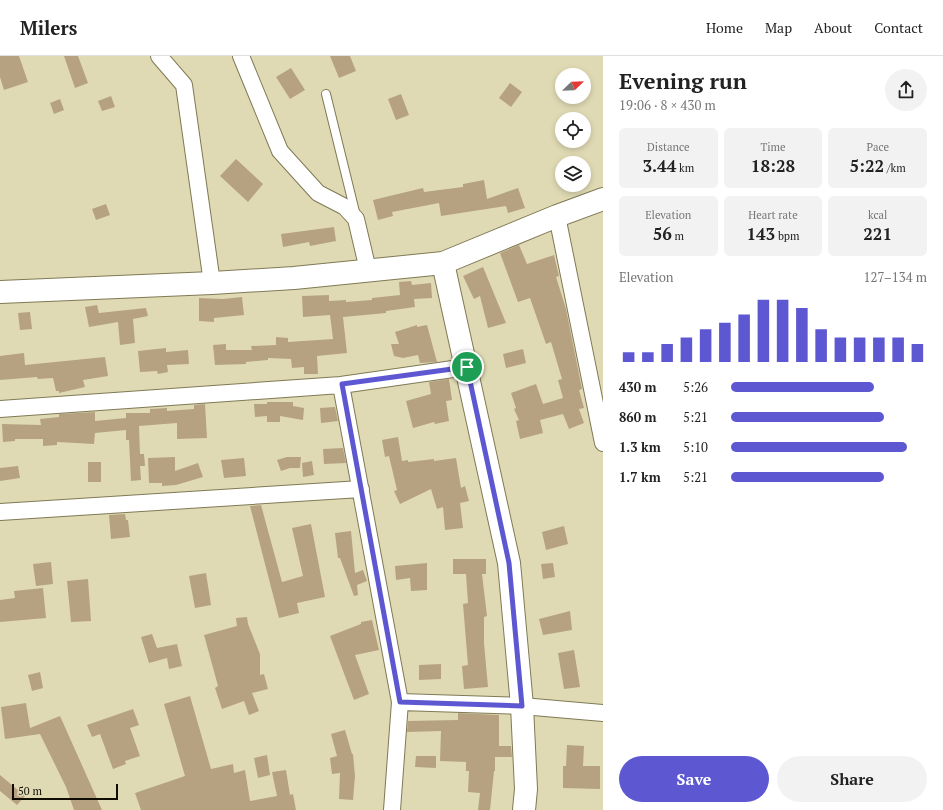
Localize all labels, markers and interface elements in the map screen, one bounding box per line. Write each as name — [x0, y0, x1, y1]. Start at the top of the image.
text: Milers — [20, 15, 77, 40]
text: Home — [706, 18, 743, 37]
text: Map — [765, 18, 792, 37]
text: About — [814, 18, 852, 37]
text: Contact — [874, 18, 923, 37]
text: Evening run — [619, 66, 747, 95]
north arrow — [555, 68, 591, 104]
map controls — [555, 68, 591, 192]
button: share — [885, 69, 927, 111]
text: 19:06 · 8 × 430 m — [619, 96, 716, 114]
button: locate — [555, 112, 591, 148]
text: Distance — [647, 140, 690, 154]
text: Time — [760, 140, 786, 154]
text: Pace — [866, 140, 889, 154]
text: 3.44 — [642, 154, 676, 177]
text: 18:28 — [751, 154, 795, 177]
text: 5:22 — [850, 154, 884, 177]
button: layers — [555, 156, 591, 192]
text: km — [676, 161, 694, 175]
text: /km — [884, 161, 906, 175]
text: Elevation — [645, 208, 691, 222]
text: Heart rate — [748, 208, 798, 222]
text: kcal — [868, 208, 887, 222]
text: 56 — [653, 222, 672, 245]
text: 143 — [746, 222, 775, 245]
text: 221 — [863, 222, 892, 245]
text: m — [672, 229, 684, 243]
text: bpm — [775, 229, 800, 243]
text: Elevation — [619, 268, 674, 286]
text: 127–134 m — [864, 268, 927, 286]
pin — [450, 350, 484, 384]
icon: arrive — [456, 356, 478, 378]
text: 430 m — [619, 378, 657, 396]
text: 5:26 — [683, 378, 708, 396]
text: 860 m — [619, 408, 657, 426]
text: 5:21 — [683, 408, 708, 426]
text: 1.3 km — [619, 438, 661, 456]
text: 5:10 — [683, 438, 708, 456]
text: 1.7 km — [619, 468, 661, 486]
text: 5:21 — [683, 468, 708, 486]
button: Save — [619, 756, 769, 802]
button: Share — [777, 756, 927, 802]
scale bar — [12, 782, 118, 801]
text: 50 m — [18, 784, 42, 798]

